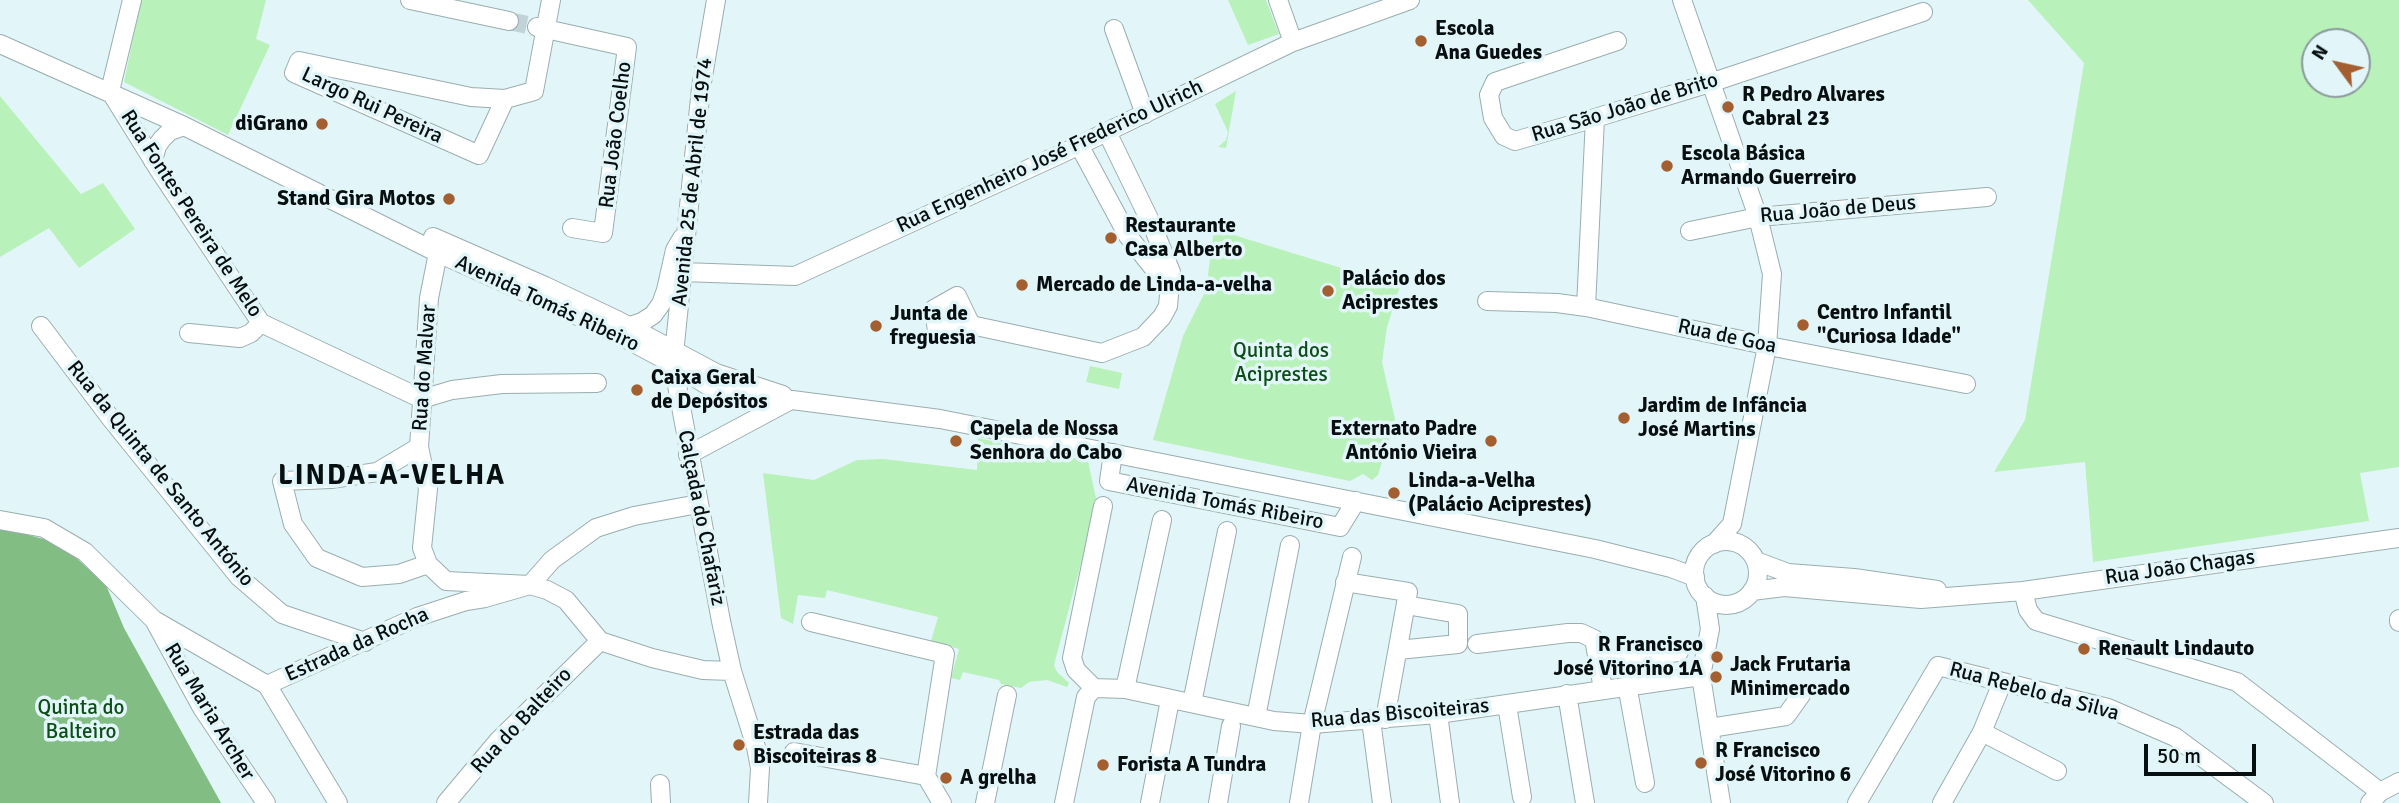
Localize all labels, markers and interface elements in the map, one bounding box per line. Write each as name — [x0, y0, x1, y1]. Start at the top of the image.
place label: Escola Ana Guedes — [1435, 16, 1542, 66]
north arrow — [2301, 28, 2371, 98]
marker: Escola Ana Guedes — [1413, 33, 1429, 49]
text: N — [2306, 41, 2334, 65]
street label: Avenida 25 de Abril de 1974 — [667, 57, 719, 307]
street label: Rua João Coelho — [594, 60, 638, 210]
street label: Largo Rui Pereira — [297, 62, 447, 150]
street label: Rua São João de Brito — [1529, 68, 1721, 148]
street label: Rua Engenheiro José Frederico Ulrich — [893, 75, 1207, 239]
place label: R Pedro Alvares Cabral 23 — [1742, 82, 1885, 132]
marker: R Pedro Alvares Cabral 23 — [1720, 99, 1736, 115]
street label: Rua Fontes Pereira de Melo — [115, 106, 267, 322]
place label: diGrano — [235, 111, 308, 137]
marker: diGrano — [314, 116, 330, 132]
place label: Escola Básica Armando Guerreiro — [1681, 141, 1857, 191]
marker: Escola Básica Armando Guerreiro — [1659, 158, 1675, 174]
place label: Stand Gira Motos — [277, 186, 435, 212]
marker: Stand Gira Motos — [441, 191, 457, 207]
street label: Rua João de Deus — [1759, 191, 1917, 229]
place label: Restaurante Casa Alberto — [1125, 213, 1242, 263]
marker: Restaurante Casa Alberto — [1103, 230, 1119, 246]
street label: Avenida Tomás Ribeiro — [451, 250, 643, 358]
place label: Palácio dos Aciprestes — [1342, 266, 1446, 316]
place label: Mercado de Linda-a-velha — [1036, 272, 1272, 298]
marker: Mercado de Linda-a-velha — [1014, 277, 1030, 293]
marker: Palácio dos Aciprestes — [1320, 283, 1336, 299]
place label: Centro Infantil "Curiosa Idade" — [1817, 300, 1961, 350]
place label: Junta de freguesia — [890, 301, 976, 351]
street label: Rua do Malvar — [408, 304, 442, 432]
street label: Rua de Goa — [1675, 314, 1779, 360]
marker: Centro Infantil "Curiosa Idade" — [1795, 317, 1811, 333]
marker: Junta de freguesia — [868, 318, 884, 334]
park label: Quinta dos Aciprestes — [1233, 338, 1329, 388]
street label: Rua da Quinta de Santo António — [61, 356, 259, 592]
place label: Caixa Geral de Depósitos — [651, 365, 768, 415]
marker: Caixa Geral de Depósitos — [629, 382, 645, 398]
place label: Jardim de Infância José Martins — [1638, 393, 1807, 443]
marker: Jardim de Infância José Martins — [1616, 410, 1632, 426]
place label: Capela de Nossa Senhora do Cabo — [970, 416, 1122, 466]
place label: Externato Padre António Vieira — [1330, 416, 1477, 466]
street label: Calçada do Chafariz — [672, 428, 730, 608]
marker: Capela de Nossa Senhora do Cabo — [948, 433, 964, 449]
marker: Externato Padre António Vieira — [1483, 433, 1499, 449]
district label: LINDA-A-VELHA — [280, 460, 504, 494]
place label: Linda-a-Velha (Palácio Aciprestes) — [1408, 468, 1592, 518]
street label: Avenida Tomás Ribeiro — [1124, 473, 1326, 535]
marker: Linda-a-Velha (Palácio Aciprestes) — [1386, 485, 1402, 501]
street label: Rua João Chagas — [2104, 545, 2256, 591]
street label: Estrada da Rocha — [281, 602, 433, 688]
place label: R Francisco José Vitorino 1A — [1553, 632, 1703, 682]
place label: Renault Lindauto — [2098, 636, 2254, 662]
street label: Rua Maria Archer — [158, 639, 260, 785]
marker: Renault Lindauto — [2076, 641, 2092, 657]
marker: R Francisco José Vitorino 1A — [1709, 649, 1725, 665]
place label: Jack Frutaria Minimercado — [1730, 652, 1851, 702]
street label: Rua Rebelo da Silva — [1946, 657, 2122, 727]
street label: Rua do Balteiro — [466, 663, 578, 779]
marker: Jack Frutaria Minimercado — [1708, 669, 1724, 685]
street label: Rua das Biscoiteiras — [1310, 694, 1490, 734]
park label: Quinta do Balteiro — [38, 695, 124, 745]
place label: Estrada das Biscoiteiras 8 — [753, 720, 877, 770]
scale bar — [2147, 730, 2259, 774]
marker: Estrada das Biscoiteiras 8 — [731, 737, 747, 753]
place label: R Francisco José Vitorino 6 — [1715, 738, 1851, 788]
text: 50 m — [2157, 743, 2201, 769]
place label: Forista A Tundra — [1117, 752, 1266, 778]
marker: R Francisco José Vitorino 6 — [1693, 755, 1709, 771]
marker: Forista A Tundra — [1095, 757, 1111, 773]
place label: A grelha — [960, 765, 1036, 791]
marker: A grelha — [938, 770, 954, 786]

